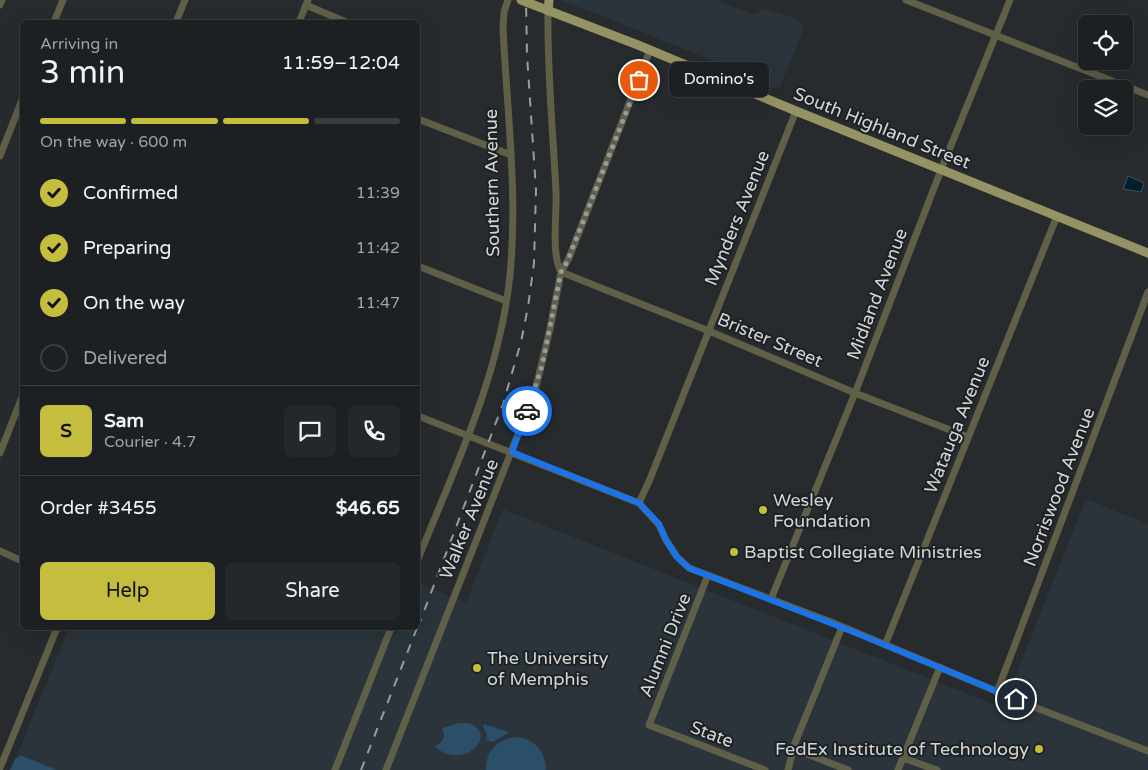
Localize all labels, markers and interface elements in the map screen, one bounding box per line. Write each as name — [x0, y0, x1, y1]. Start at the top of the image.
map controls — [1078, 15, 1133, 135]
button: locate — [1078, 15, 1133, 70]
text: Arriving in — [40, 34, 118, 54]
text: 11:59–12:04 — [282, 52, 400, 74]
text: 3 min — [40, 54, 125, 92]
pin — [618, 59, 660, 101]
callout: Domino's — [669, 62, 769, 98]
icon: bag — [625, 66, 653, 94]
text: Domino's — [684, 69, 754, 89]
button: layers — [1078, 80, 1133, 135]
street label: South Highland Street — [790, 82, 974, 174]
street label: Southern Avenue — [480, 109, 504, 257]
text: On the way · 600 m — [40, 132, 187, 152]
street label: Mynders Avenue — [700, 147, 774, 289]
icon: check — [40, 179, 68, 207]
text: Confirmed — [83, 182, 178, 204]
text: 11:39 — [356, 183, 400, 203]
street label: Midland Avenue — [842, 225, 912, 363]
icon: check — [40, 234, 68, 262]
text: Preparing — [83, 237, 172, 259]
text: 11:42 — [356, 238, 400, 258]
icon: check — [40, 289, 68, 317]
text: On the way — [83, 292, 185, 314]
text: 11:47 — [356, 293, 400, 313]
street label: Brister Street — [714, 308, 826, 372]
text: Delivered — [83, 347, 168, 369]
street label: Watauga Avenue — [919, 353, 995, 497]
courier — [502, 386, 552, 436]
icon: car — [513, 397, 541, 425]
street label: Norriswood Avenue — [1019, 404, 1099, 570]
button: chat — [284, 405, 336, 457]
button: phone — [348, 405, 400, 457]
text: Sam — [104, 410, 144, 432]
text: S — [60, 420, 72, 442]
text: Courier · 4.7 — [104, 432, 196, 452]
street label: Walker Avenue — [435, 456, 503, 582]
place label: Wesley Foundation — [773, 489, 871, 532]
text: Order #3455 — [40, 497, 157, 519]
text: $46.65 — [336, 497, 400, 519]
marker: Wesley Foundation — [757, 504, 769, 516]
place label: Baptist Collegiate Ministries — [744, 541, 982, 563]
marker: Baptist Collegiate Ministries — [728, 546, 740, 558]
button: Help — [40, 562, 215, 620]
button: Share — [225, 562, 400, 620]
street label: Alumni Drive — [634, 590, 696, 700]
place label: The University of Memphis — [487, 647, 609, 690]
marker: The University of Memphis — [471, 662, 483, 674]
pin — [995, 678, 1037, 720]
icon: home — [1002, 685, 1030, 713]
street label: State — [687, 716, 737, 752]
place label: FedEx Institute of Technology — [775, 738, 1029, 760]
marker: FedEx Institute of Technology — [1033, 743, 1045, 755]

